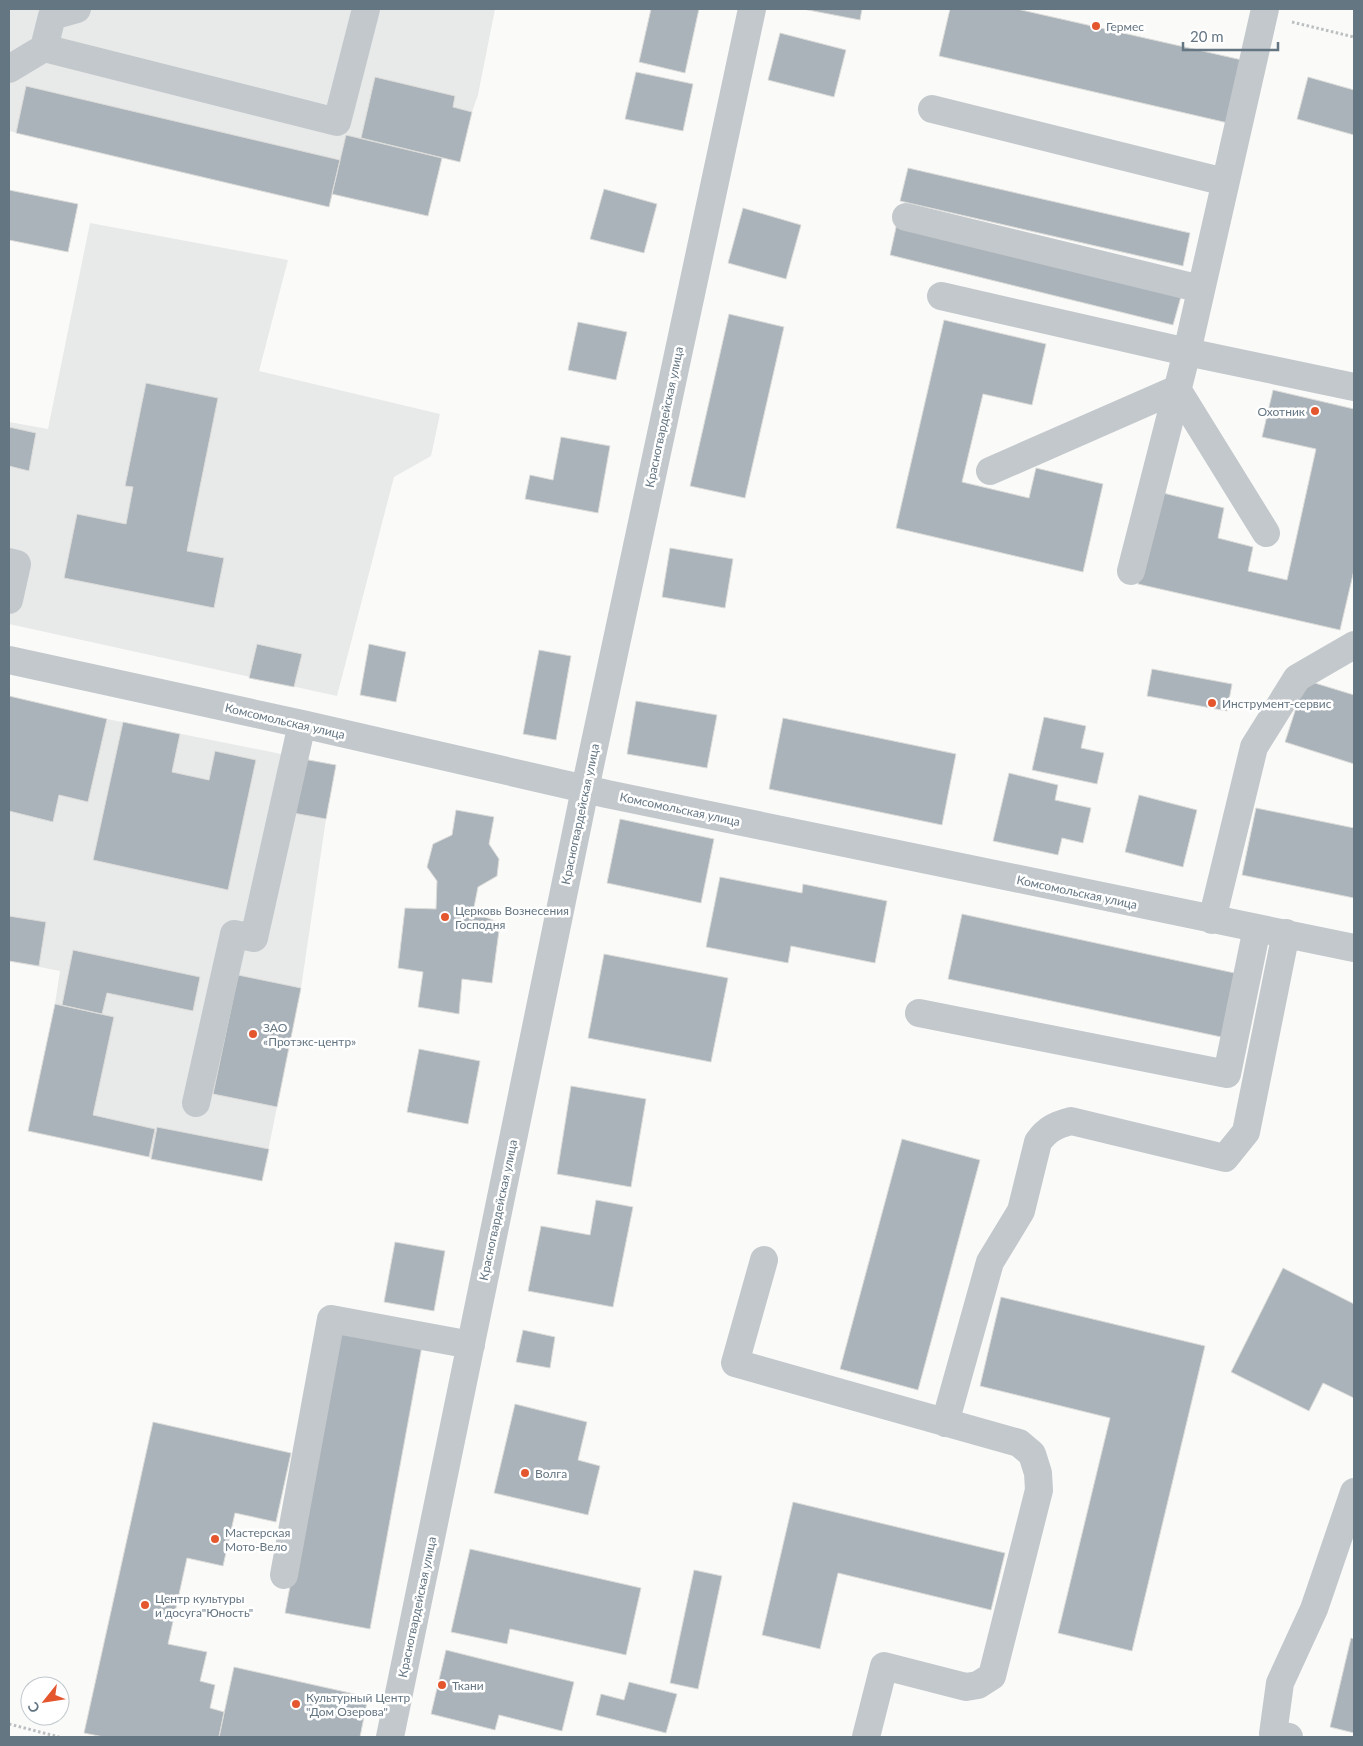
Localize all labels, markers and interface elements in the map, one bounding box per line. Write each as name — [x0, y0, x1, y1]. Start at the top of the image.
place label: Гермес — [1106, 19, 1144, 34]
marker: Гермес — [1090, 20, 1102, 32]
scale bar — [1183, 20, 1278, 52]
text: 20 m — [1190, 27, 1224, 45]
street label: Красногвардейская улица — [642, 345, 686, 489]
place label: Охотник — [1257, 404, 1306, 419]
marker: Охотник — [1309, 405, 1321, 417]
place label: Инструмент-сервис — [1222, 696, 1332, 711]
marker: Инструмент-сервис — [1206, 697, 1218, 709]
street label: Комсомольская улица — [223, 700, 347, 742]
street label: Красногвардейская улица — [558, 742, 602, 886]
street label: Комсомольская улица — [618, 789, 742, 829]
street label: Комсомольская улица — [1015, 872, 1139, 912]
place label: Церковь Вознесения Господня — [455, 903, 569, 932]
marker: Церковь Вознесения Господня — [439, 911, 451, 923]
place label: ЗАО «Протэкс-центр» — [263, 1020, 356, 1049]
marker: ЗАО «Протэкс-центр» — [247, 1028, 259, 1040]
street label: Красногвардейская улица — [476, 1138, 520, 1282]
place label: Волга — [535, 1466, 567, 1481]
marker: Волга — [519, 1467, 531, 1479]
place label: Мастерская Мото-Вело — [225, 1525, 290, 1554]
marker: Мастерская Мото-Вело — [209, 1533, 221, 1545]
street label: Красногвардейская улица — [395, 1535, 439, 1679]
place label: Центр культуры и досуга"Юность" — [155, 1591, 253, 1620]
marker: Центр культуры и досуга"Юность" — [139, 1599, 151, 1611]
north arrow — [20, 1676, 70, 1726]
place label: Ткани — [452, 1678, 484, 1693]
marker: Ткани — [436, 1679, 448, 1691]
place label: Культурный Центр "Дом Озерова" — [306, 1690, 411, 1719]
marker: Культурный Центр "Дом Озерова" — [290, 1698, 302, 1710]
text: С — [23, 1699, 43, 1716]

